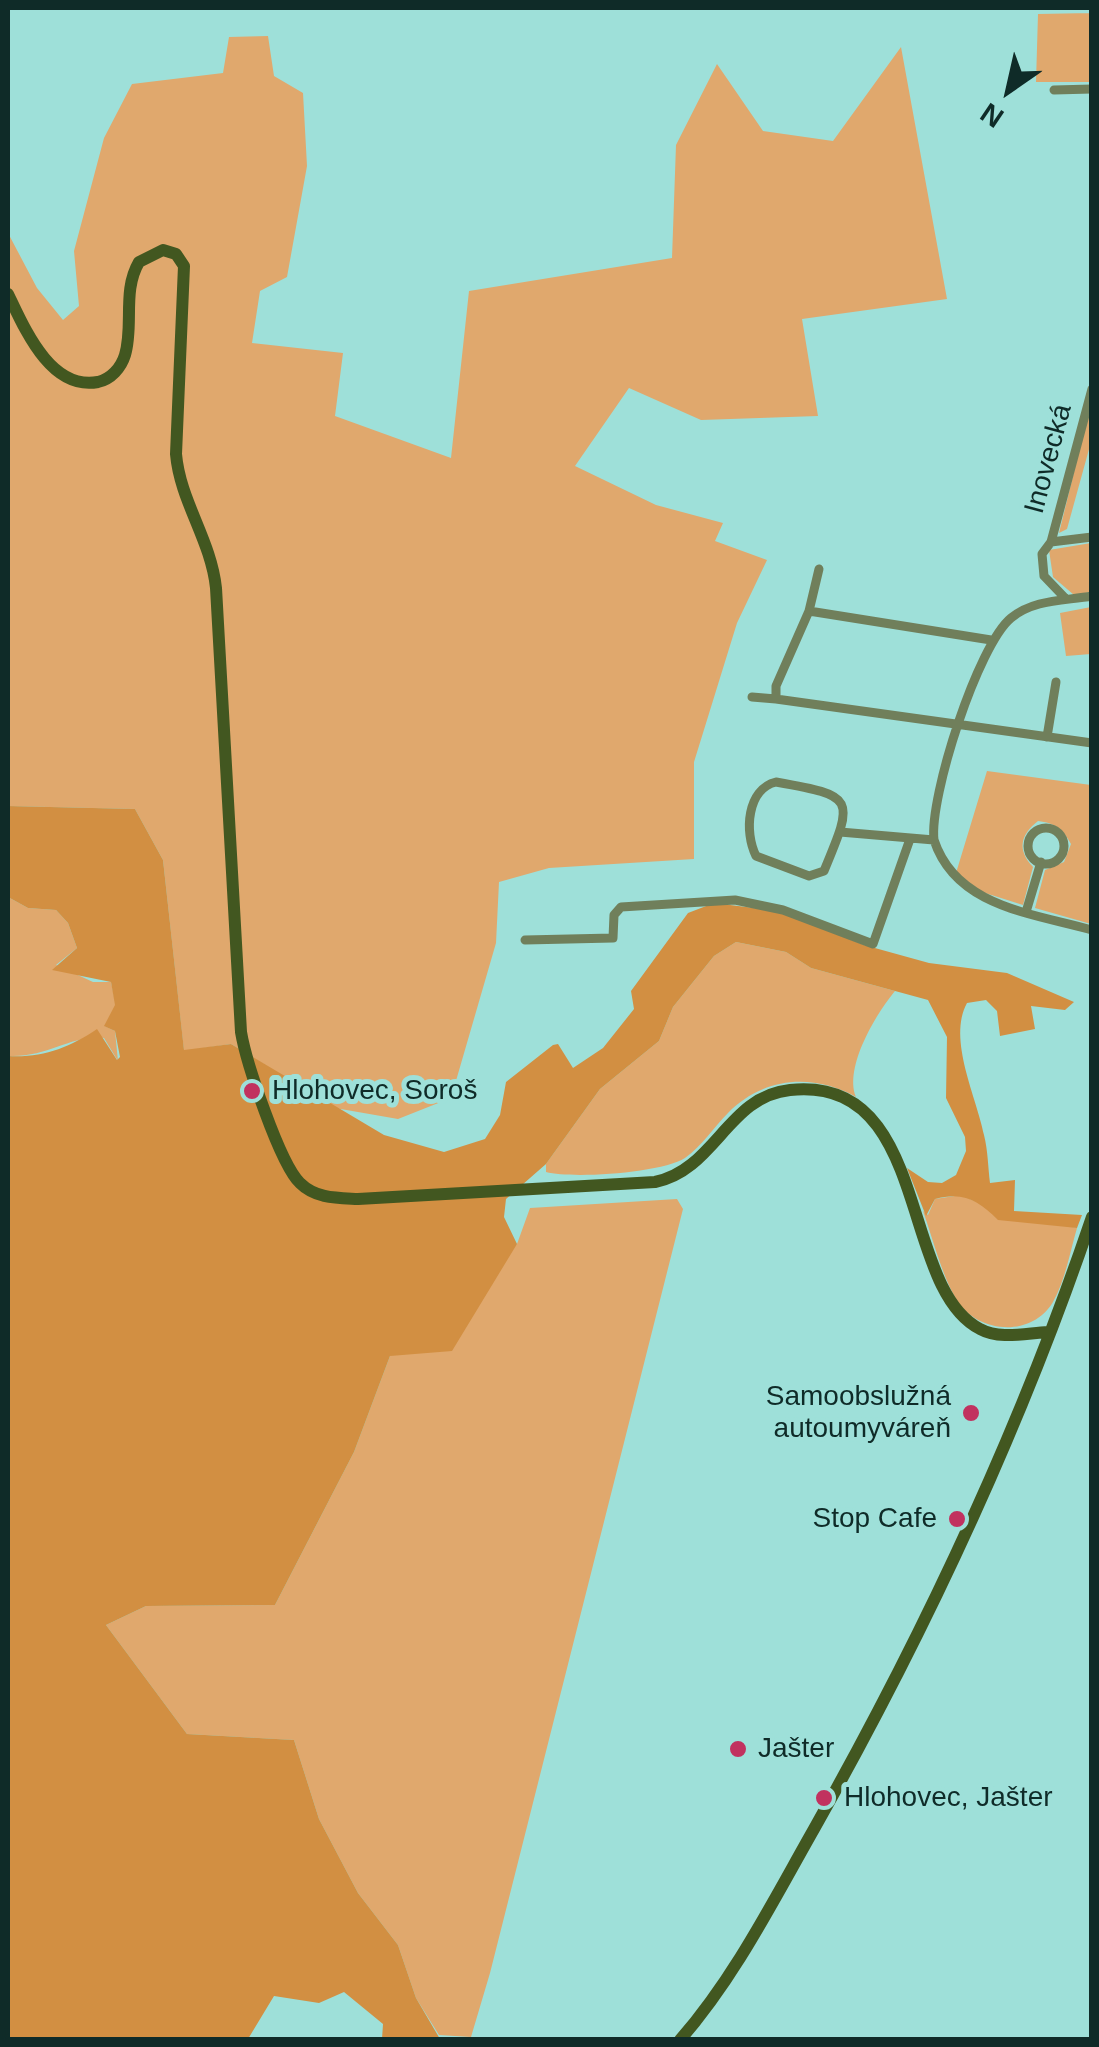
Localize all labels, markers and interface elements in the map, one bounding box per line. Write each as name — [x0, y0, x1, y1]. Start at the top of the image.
north arrow — [959, 40, 1059, 140]
text: N — [975, 97, 1009, 134]
street label: Inovecká — [1018, 401, 1080, 517]
place label: Hlohovec, Soroš — [272, 1074, 477, 1108]
marker: Hlohovec, Soroš — [241, 1080, 263, 1102]
place label: Samoobslužná autoumyváreň — [766, 1380, 951, 1446]
marker: Samoobslužná autoumyváreň — [960, 1402, 982, 1424]
place label: Stop Cafe — [812, 1502, 937, 1536]
marker: Stop Cafe — [946, 1508, 968, 1530]
place label: Jašter — [758, 1732, 834, 1766]
marker: Jašter — [727, 1738, 749, 1760]
place label: Hlohovec, Jašter — [844, 1781, 1053, 1815]
marker: Hlohovec, Jašter — [813, 1787, 835, 1809]

